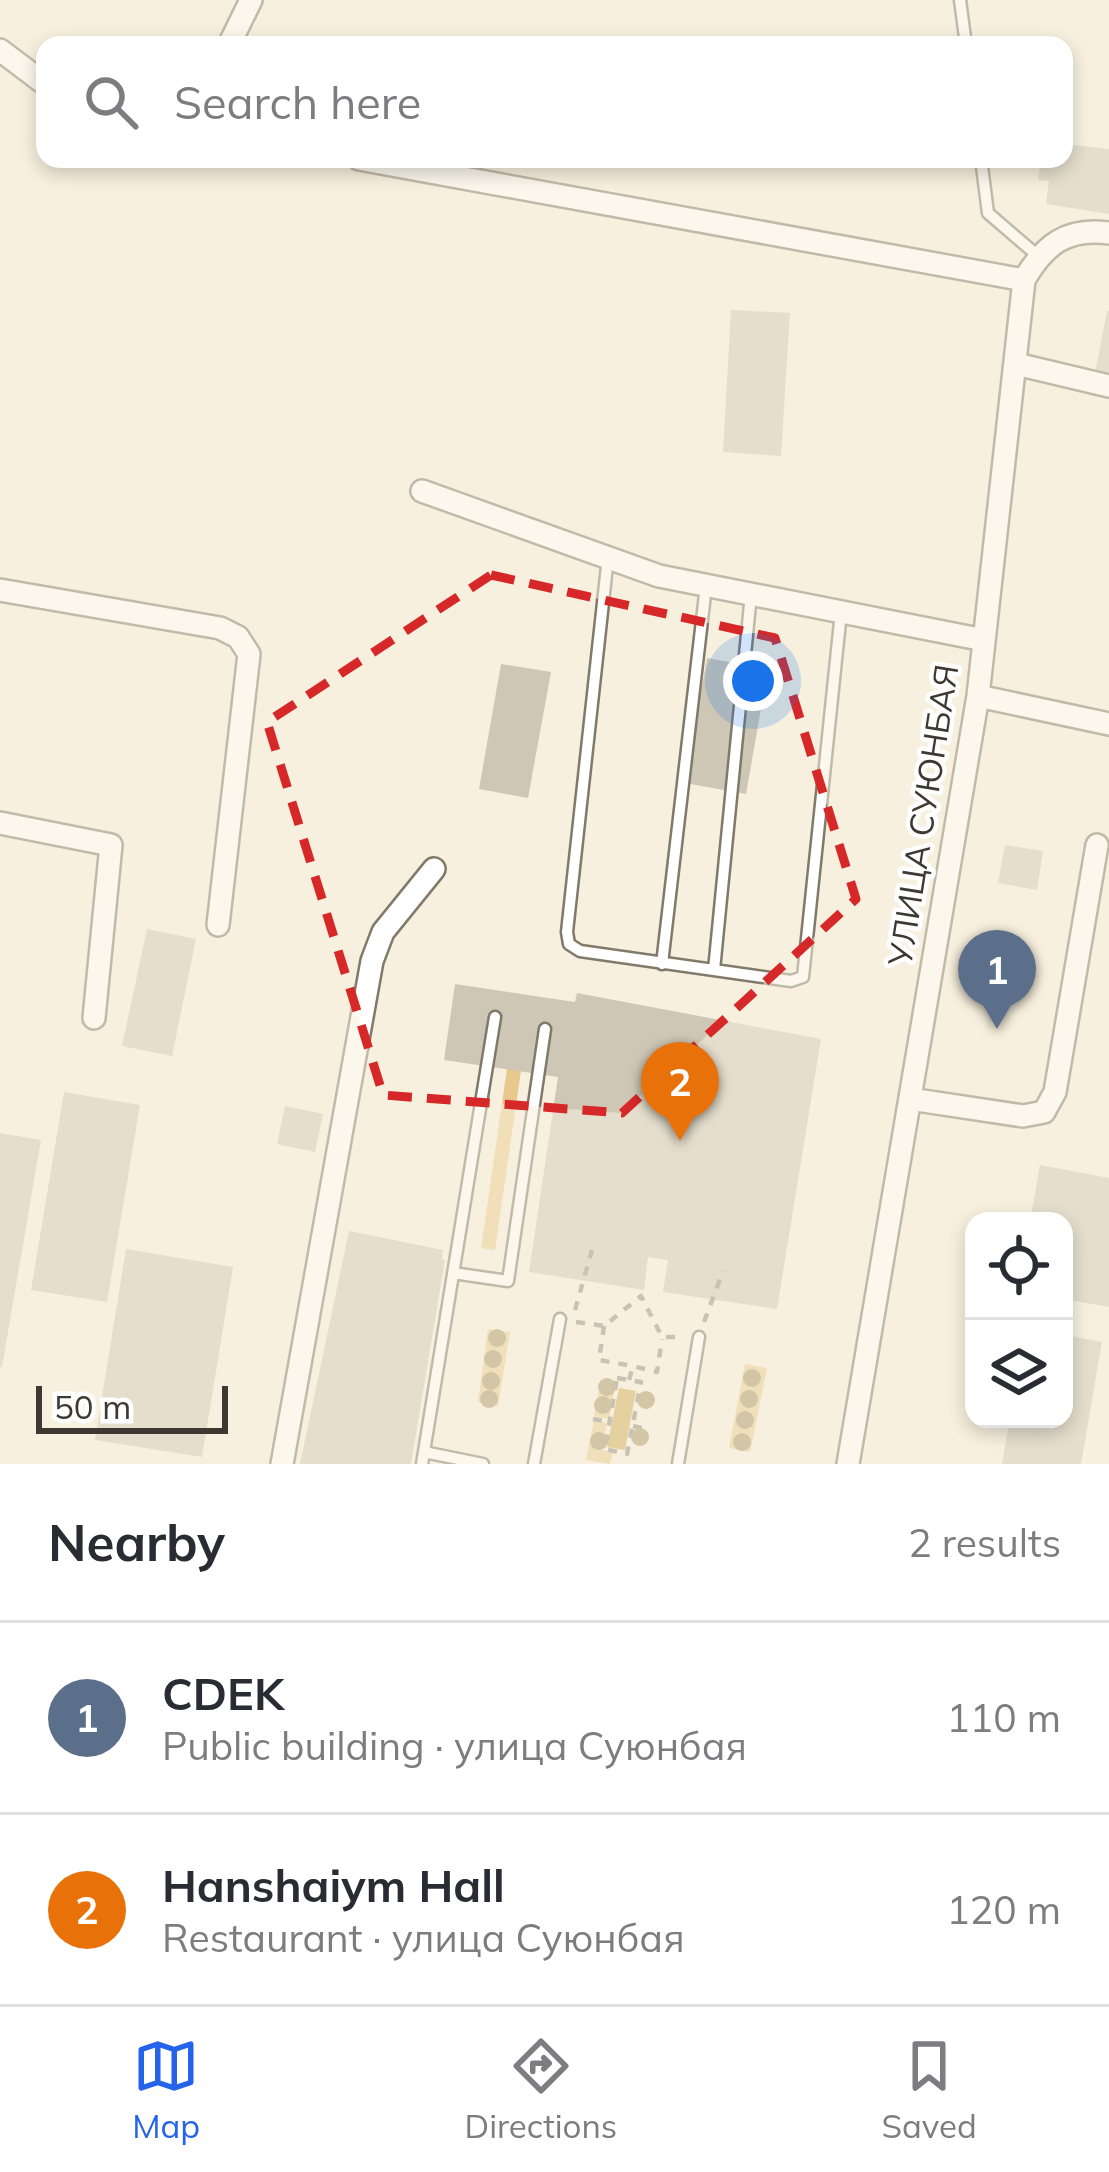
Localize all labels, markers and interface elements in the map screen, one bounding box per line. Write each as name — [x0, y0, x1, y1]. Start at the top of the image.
search box — [36, 36, 1073, 168]
icon: search — [78, 69, 144, 135]
text: Search here — [174, 74, 421, 130]
your location — [723, 651, 783, 711]
street label: УЛИЦА СУЮНБАЯ — [878, 661, 967, 969]
pin: 1 — [958, 930, 1036, 1029]
pin: 2 — [641, 1042, 719, 1141]
map controls — [965, 1212, 1073, 1428]
button: locate — [965, 1212, 1073, 1320]
button: layers — [965, 1320, 1073, 1428]
scale bar — [36, 1380, 228, 1433]
text: 50 m — [54, 1386, 131, 1427]
text: Nearby — [48, 1510, 225, 1574]
text: 2 results — [908, 1518, 1061, 1567]
text: CDEK — [162, 1665, 284, 1721]
text: 1 — [75, 1693, 99, 1742]
text: 110 m — [946, 1693, 1061, 1742]
text: Public building · улица Суюнбая — [162, 1721, 747, 1770]
text: Hanshaiym Hall — [162, 1857, 505, 1913]
text: 2 — [75, 1885, 99, 1934]
text: 120 m — [946, 1885, 1061, 1934]
text: Restaurant · улица Суюнбая — [162, 1913, 685, 1962]
tab: Map — [132, 2033, 200, 2146]
tab: Directions — [465, 2033, 617, 2146]
tab: Saved — [882, 2033, 977, 2146]

